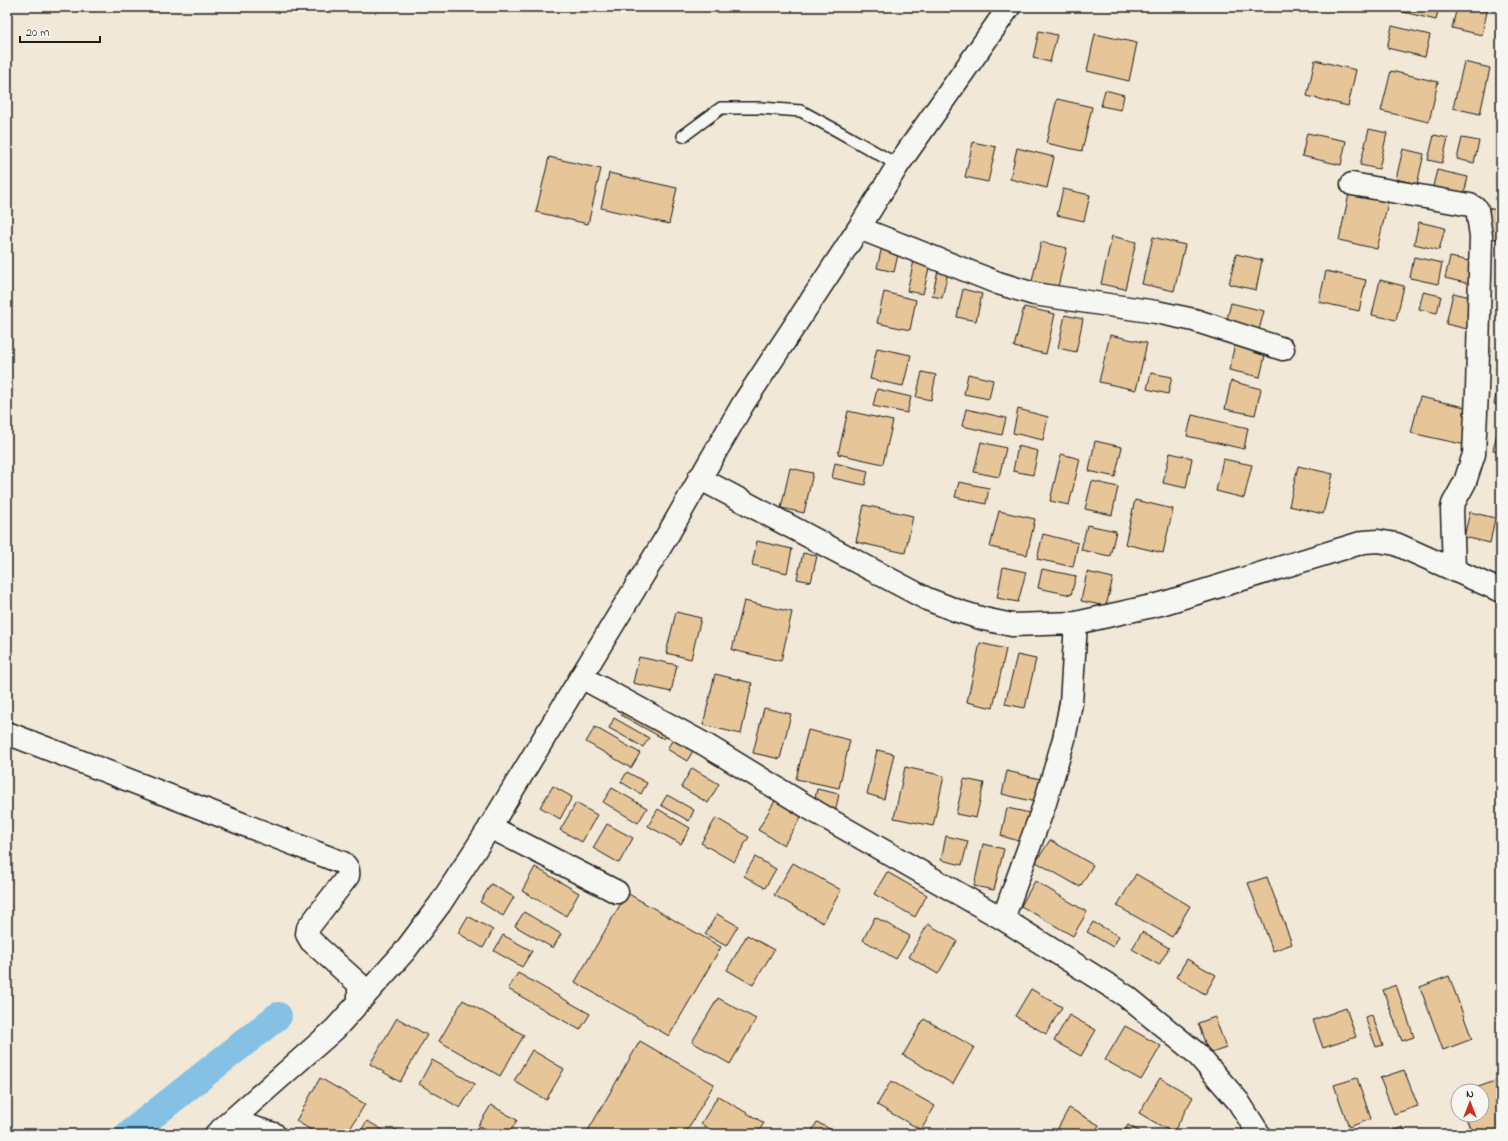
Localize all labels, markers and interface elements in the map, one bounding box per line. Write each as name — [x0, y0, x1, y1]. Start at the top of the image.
scale bar — [20, 18, 100, 44]
text: 20 m — [26, 24, 49, 42]
north arrow — [1450, 1083, 1490, 1123]
text: N — [1466, 1086, 1474, 1102]

